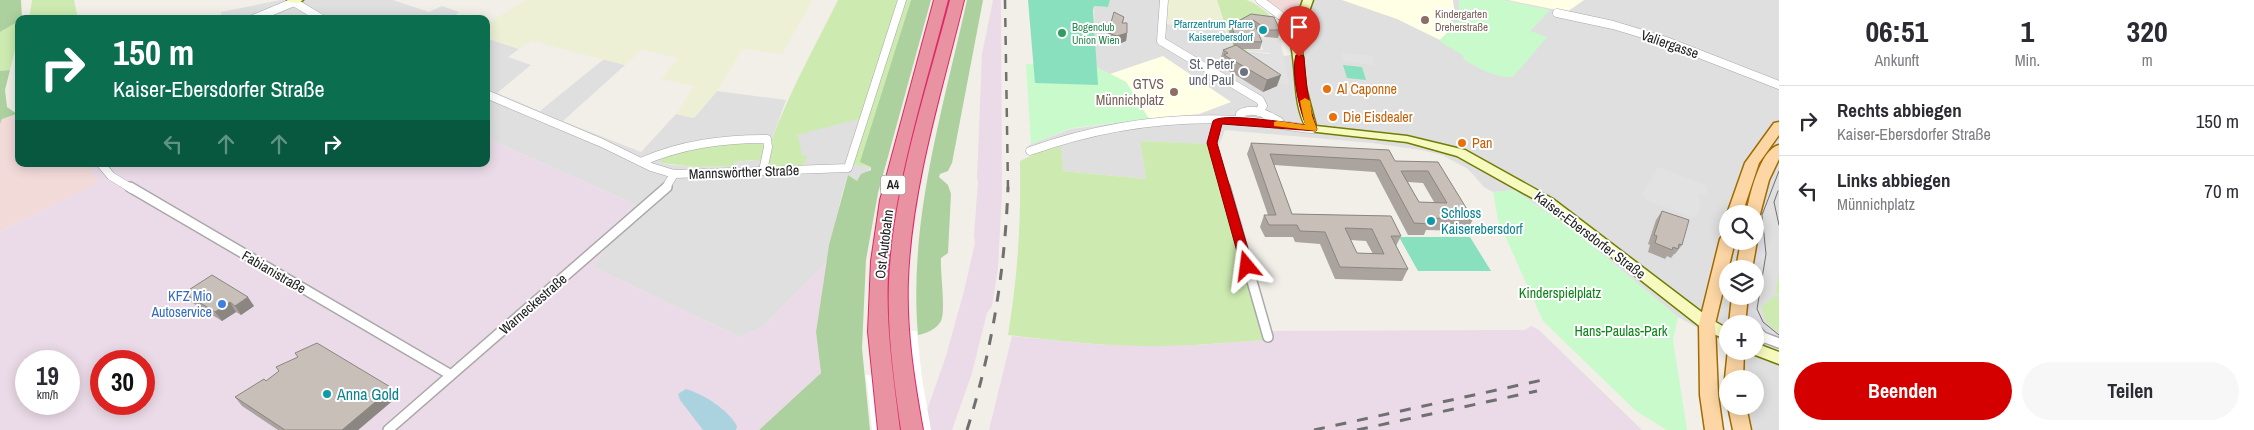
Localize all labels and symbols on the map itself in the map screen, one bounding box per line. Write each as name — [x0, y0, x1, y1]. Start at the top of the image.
pin — [1278, 6, 1320, 57]
place label: Kindergarten Dreherstraße — [1435, 7, 1488, 34]
marker: Kindergarten Dreherstraße — [1419, 14, 1431, 26]
place label: Pfarrzentrum Pfarre Kaiserebersdorf — [1174, 17, 1253, 44]
place label: Bogenclub Union Wien — [1072, 20, 1120, 47]
marker: Pfarrzentrum Pfarre Kaiserebersdorf — [1257, 24, 1269, 36]
street label: Valiergasse — [1639, 26, 1701, 62]
marker: Bogenclub Union Wien — [1056, 27, 1068, 39]
place label: St. Peter und Paul — [1189, 55, 1234, 89]
marker: St. Peter und Paul — [1238, 66, 1250, 78]
place label: GTVS Münnichplatz — [1096, 75, 1164, 109]
place label: Al Caponne — [1336, 80, 1397, 98]
marker: Al Caponne — [1321, 83, 1333, 95]
marker: GTVS Münnichplatz — [1168, 86, 1180, 98]
place label: Die Eisdealer — [1343, 108, 1413, 126]
marker: Die Eisdealer — [1327, 111, 1339, 123]
place label: Pan — [1472, 134, 1492, 152]
marker: Pan — [1456, 137, 1468, 149]
street label: Mannswörther Straße — [689, 161, 799, 183]
road number: A4 — [880, 176, 906, 194]
street label: Kaiser-Ebersdorfer Straße — [1531, 187, 1649, 283]
place label: Schloss Kaiserebersdorf — [1441, 204, 1523, 238]
street label: Ost Autobahn — [871, 208, 897, 280]
marker: Schloss Kaiserebersdorf — [1425, 215, 1437, 227]
position arrow — [1220, 239, 1272, 291]
street label: Fabianistraße — [239, 246, 309, 298]
street label: Warneckestraße — [495, 270, 571, 338]
park label: Kinderspielplatz — [1519, 284, 1601, 302]
place label: KFZ Mio Autoservice — [150, 287, 212, 321]
marker: KFZ Mio Autoservice — [216, 298, 228, 310]
park label: Hans-Paulas-Park — [1574, 322, 1668, 340]
speed limit sign: 30 — [90, 350, 155, 415]
place label: Anna Gold — [336, 383, 399, 405]
marker: Anna Gold — [321, 388, 333, 400]

